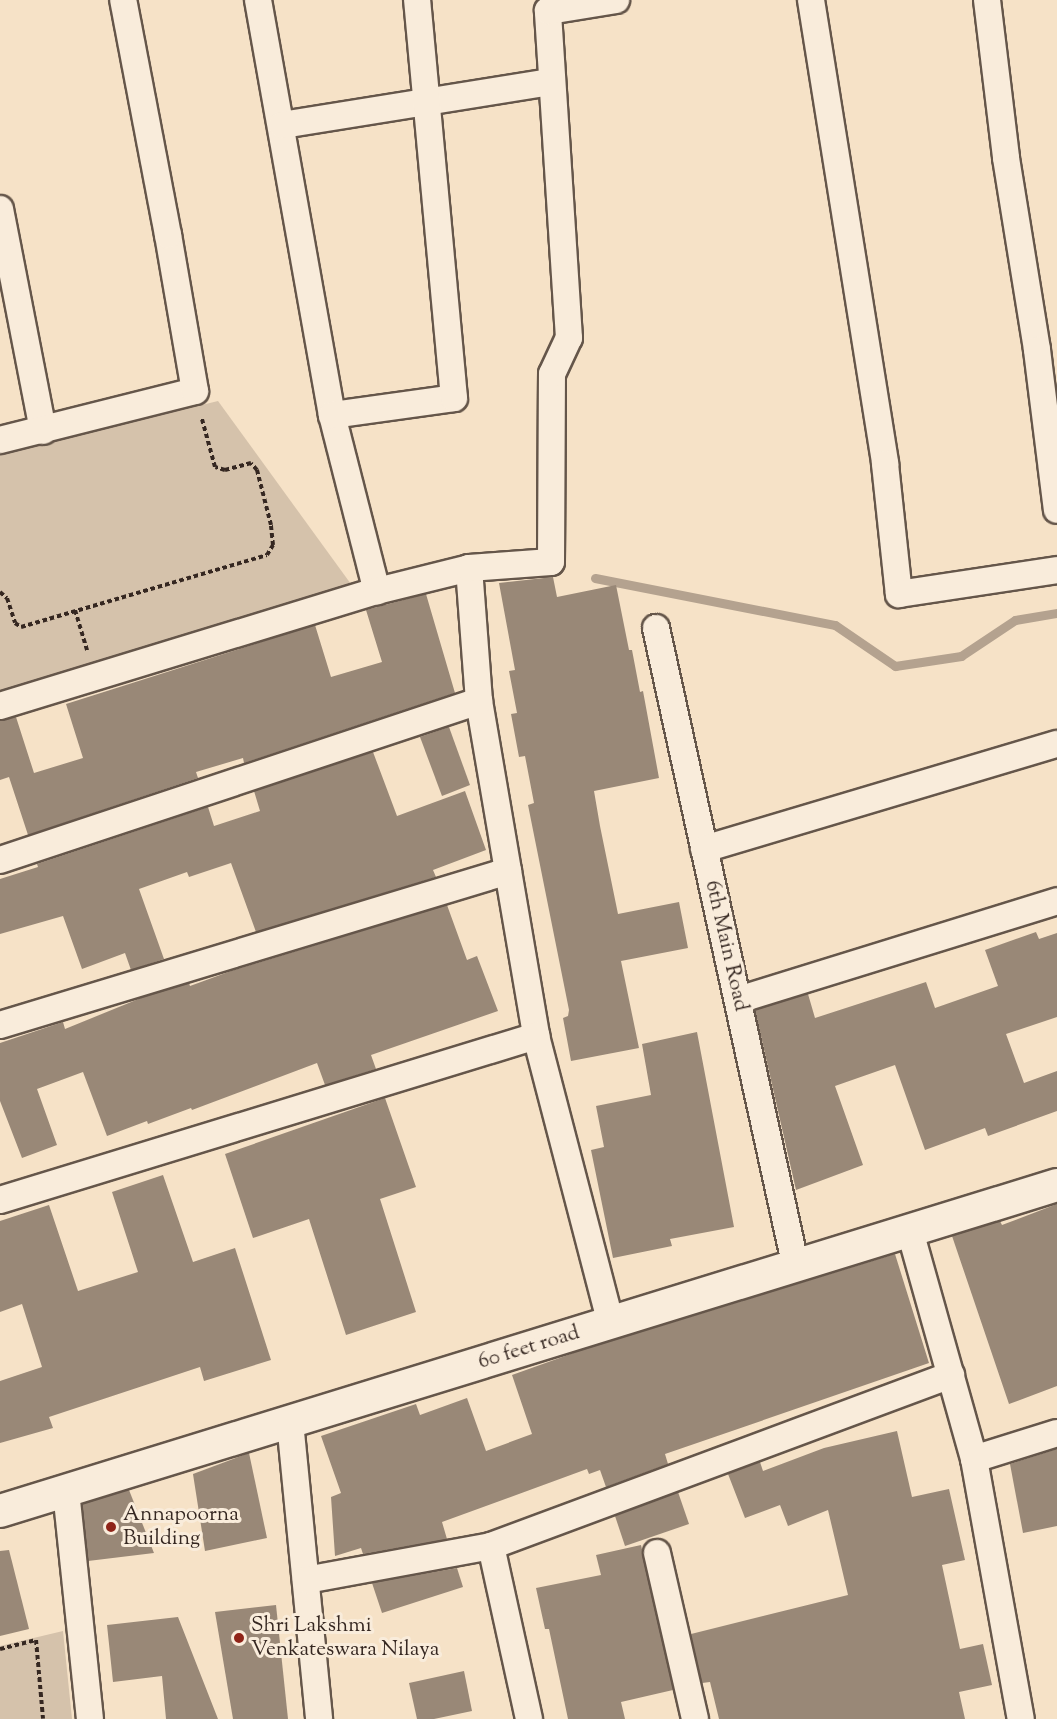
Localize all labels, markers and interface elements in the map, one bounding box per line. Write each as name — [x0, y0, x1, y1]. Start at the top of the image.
street label: 6th Main Road — [699, 878, 753, 1014]
street label: 60 feet road — [475, 1321, 583, 1375]
place label: Annapoorna Building — [123, 1502, 239, 1552]
marker: Annapoorna Building — [104, 1520, 118, 1534]
place label: Shri Lakshmi Venkateswara Nilaya — [251, 1613, 439, 1663]
marker: Shri Lakshmi Venkateswara Nilaya — [232, 1631, 246, 1645]

